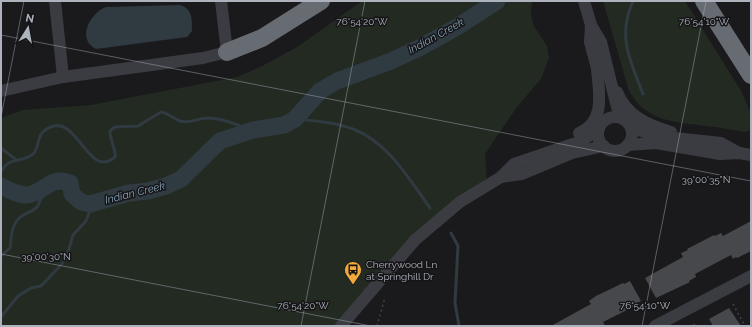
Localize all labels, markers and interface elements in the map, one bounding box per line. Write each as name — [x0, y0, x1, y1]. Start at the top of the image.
north arrow — [8, 8, 48, 48]
text: N — [24, 11, 35, 26]
water label: Indian Creek — [406, 15, 466, 57]
text: 76°54'20"W — [336, 16, 388, 27]
text: 76°54'10"W — [679, 16, 730, 27]
text: 39°00'35"N — [682, 174, 730, 185]
water label: Indian Creek — [103, 179, 167, 207]
text: 39°00'30"N — [21, 251, 71, 262]
place label: Cherrywood Ln at Springhill Dr — [366, 259, 437, 282]
bus stop icon: Cherrywood Ln at Springhill Dr — [343, 260, 363, 285]
text: 76°54'20"W — [277, 300, 329, 311]
text: 76°54'10"W — [620, 300, 671, 311]

